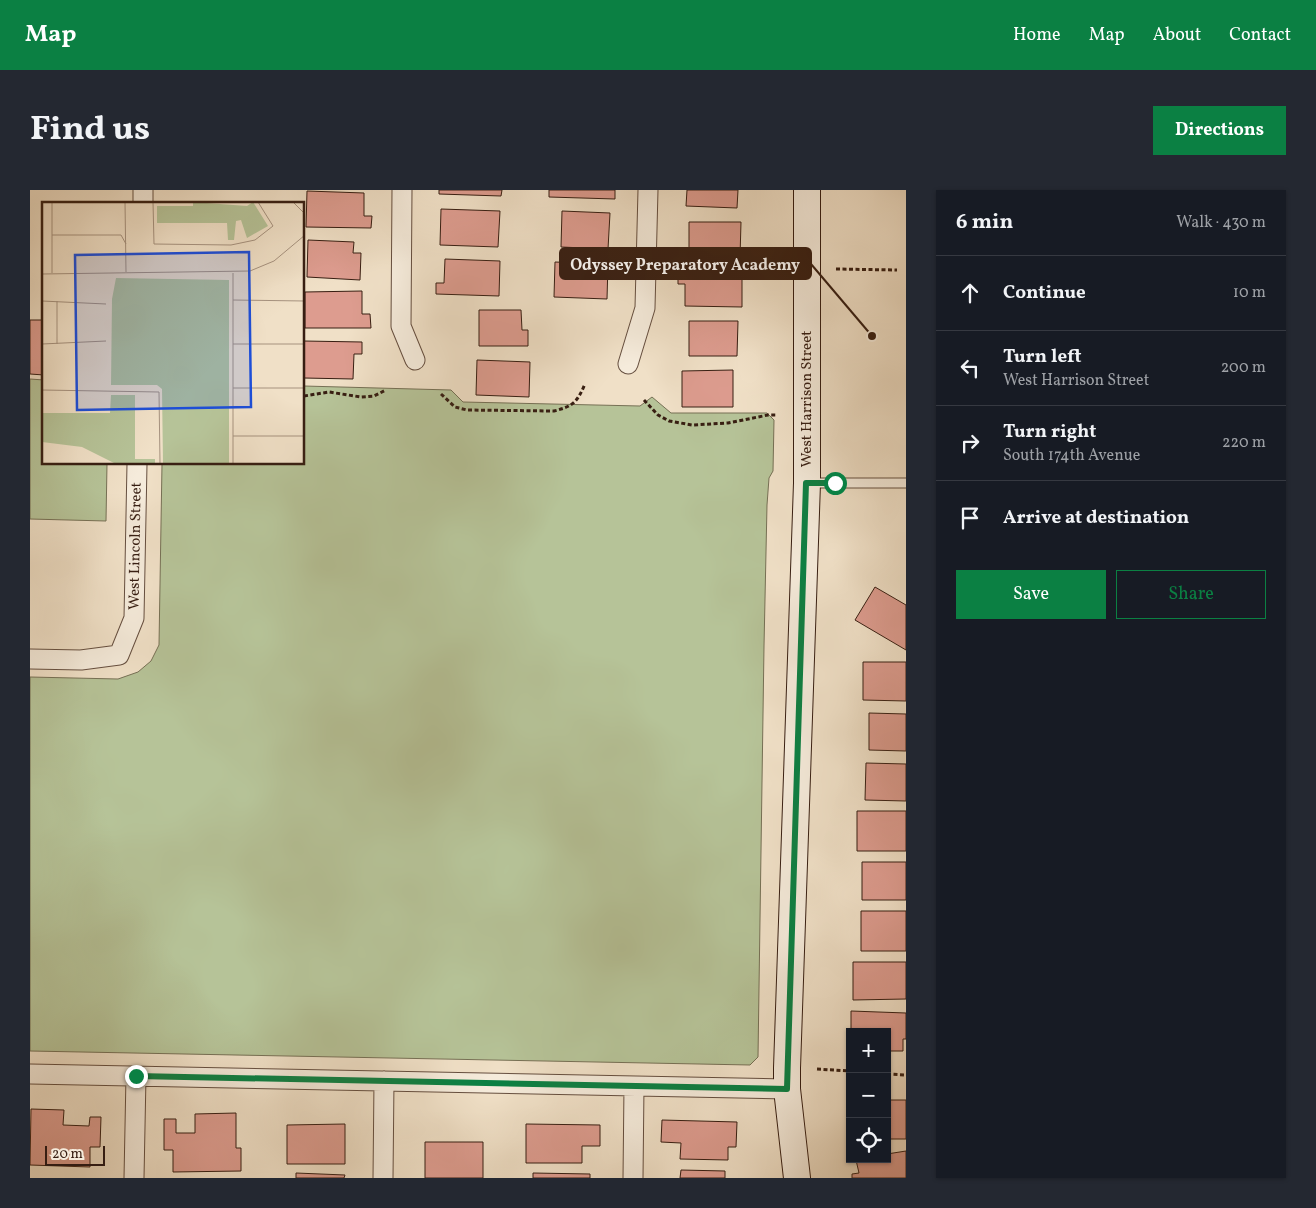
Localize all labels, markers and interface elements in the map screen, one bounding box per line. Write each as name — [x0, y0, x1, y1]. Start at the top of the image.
text: Map — [25, 18, 76, 52]
text: Home — [1013, 23, 1061, 48]
text: Map — [1089, 23, 1125, 48]
text: About — [1153, 23, 1201, 48]
text: Contact — [1229, 23, 1291, 48]
text: Find us — [30, 106, 150, 154]
button: Directions — [1153, 106, 1286, 155]
inset map — [42, 202, 305, 465]
text: 6 min — [956, 208, 1013, 237]
text: Walk · 430 m — [1176, 212, 1266, 234]
callout: Odyssey Preparatory Academy — [560, 248, 811, 279]
text: Odyssey Preparatory Academy — [570, 255, 800, 277]
icon: ahead — [956, 279, 984, 307]
text: Continue — [1003, 280, 1086, 306]
text: 10 m — [1233, 282, 1266, 304]
street label: West Harrison Street — [797, 330, 818, 468]
text: Turn left — [1003, 344, 1082, 370]
icon: left — [956, 354, 984, 382]
text: 200 m — [1221, 357, 1266, 379]
text: West Harrison Street — [1003, 370, 1149, 392]
text: Turn right — [1003, 419, 1096, 445]
icon: right — [956, 429, 984, 457]
text: 220 m — [1222, 432, 1266, 454]
text: South 174th Avenue — [1003, 445, 1140, 467]
route start — [824, 472, 847, 495]
street label: West Lincoln Street — [124, 482, 148, 610]
icon: arrive — [956, 504, 984, 532]
text: Arrive at destination — [1003, 505, 1189, 531]
button: Save — [956, 570, 1106, 619]
button: Share — [1116, 570, 1266, 619]
map controls — [846, 1028, 891, 1163]
button: + — [846, 1028, 891, 1073]
route end — [125, 1065, 148, 1088]
button: − — [846, 1073, 891, 1118]
button: locate — [846, 1118, 891, 1163]
scale bar — [45, 1143, 105, 1166]
text: 20 m — [52, 1145, 83, 1164]

